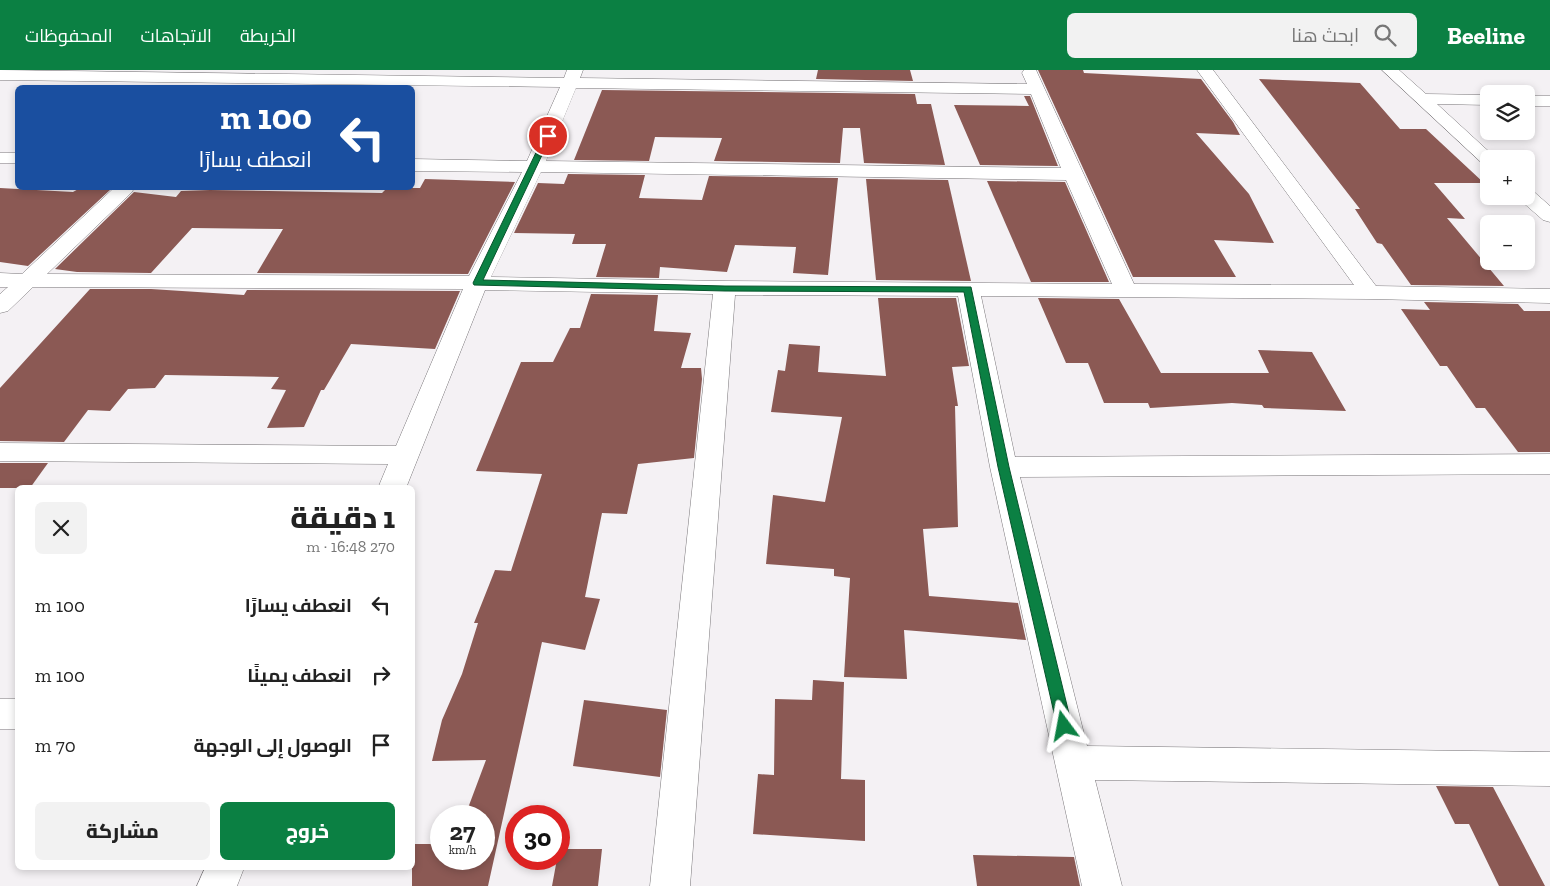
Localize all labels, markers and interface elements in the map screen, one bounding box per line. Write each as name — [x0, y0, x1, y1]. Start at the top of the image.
search box — [1067, 13, 1417, 58]
icon: search — [1371, 21, 1399, 49]
text: Beeline — [1447, 21, 1525, 50]
text: ابحث هنا — [1291, 24, 1359, 47]
text: المحفوظات — [25, 25, 113, 47]
text: الاتجاهات — [141, 25, 212, 47]
text: الخريطة — [240, 25, 296, 47]
map controls — [1480, 85, 1535, 270]
button: layers — [1480, 85, 1535, 140]
text: 100 m — [220, 96, 312, 138]
icon: left — [330, 105, 395, 170]
pin — [527, 115, 569, 157]
icon: arrive — [534, 122, 562, 150]
text: انعطف يسارًا — [199, 146, 312, 173]
button: + — [1480, 150, 1535, 205]
button: − — [1480, 215, 1535, 270]
text: 1 دقيقة — [290, 500, 395, 536]
button: close — [35, 502, 87, 554]
text: 270 m · 16:48 — [306, 537, 395, 556]
icon: left — [367, 591, 395, 619]
text: 100 m — [35, 594, 85, 617]
text: انعطف يسارًا — [245, 594, 352, 617]
icon: right — [367, 661, 395, 689]
text: 100 m — [35, 664, 85, 687]
text: انعطف يمينًا — [247, 664, 352, 687]
position arrow — [1037, 699, 1089, 751]
icon: arrive — [367, 731, 395, 759]
text: 70 m — [35, 734, 76, 757]
text: الوصول إلى الوجهة — [194, 734, 352, 757]
button: مشاركة — [35, 802, 210, 860]
button: خروج — [220, 802, 395, 860]
speed limit sign: 30 — [505, 805, 570, 870]
text: 27 — [450, 816, 475, 846]
text: km/h — [449, 843, 476, 857]

